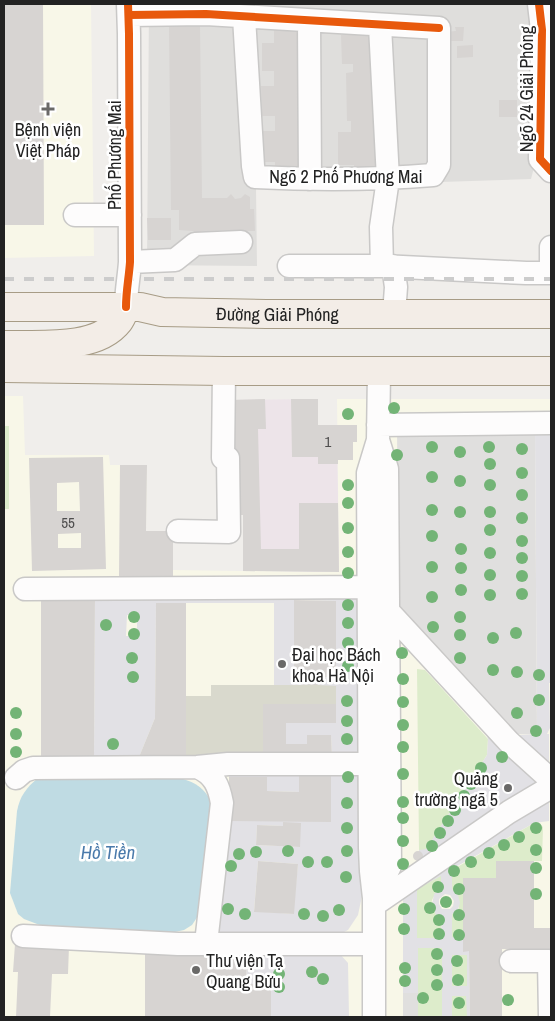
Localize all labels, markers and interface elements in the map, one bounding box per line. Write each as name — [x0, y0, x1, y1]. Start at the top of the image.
street label: Ngõ 24 Giải Phóng — [514, 25, 539, 152]
street label: Phố Phương Mai — [102, 100, 127, 210]
marker: Bệnh viện Việt Pháp — [41, 102, 55, 116]
place label: Bệnh viện Việt Pháp — [15, 117, 81, 163]
street label: Ngõ 2 Phố Phương Mai — [269, 164, 423, 189]
street label: Đường Giải Phóng — [216, 301, 339, 327]
house number: 1 — [325, 431, 332, 452]
house number: 55 — [61, 512, 75, 533]
place label: Đại học Bách khoa Hà Nội — [292, 642, 381, 688]
marker: Đại học Bách khoa Hà Nội — [276, 658, 288, 670]
place label: Quảng trường ngã 5 — [415, 766, 499, 812]
marker: Quảng trường ngã 5 — [502, 782, 514, 794]
water label: Hồ Tiền — [81, 839, 135, 865]
place label: Thư viện Tạ Quang Bửu — [206, 948, 283, 994]
marker: Thư viện Tạ Quang Bửu — [190, 964, 202, 976]

